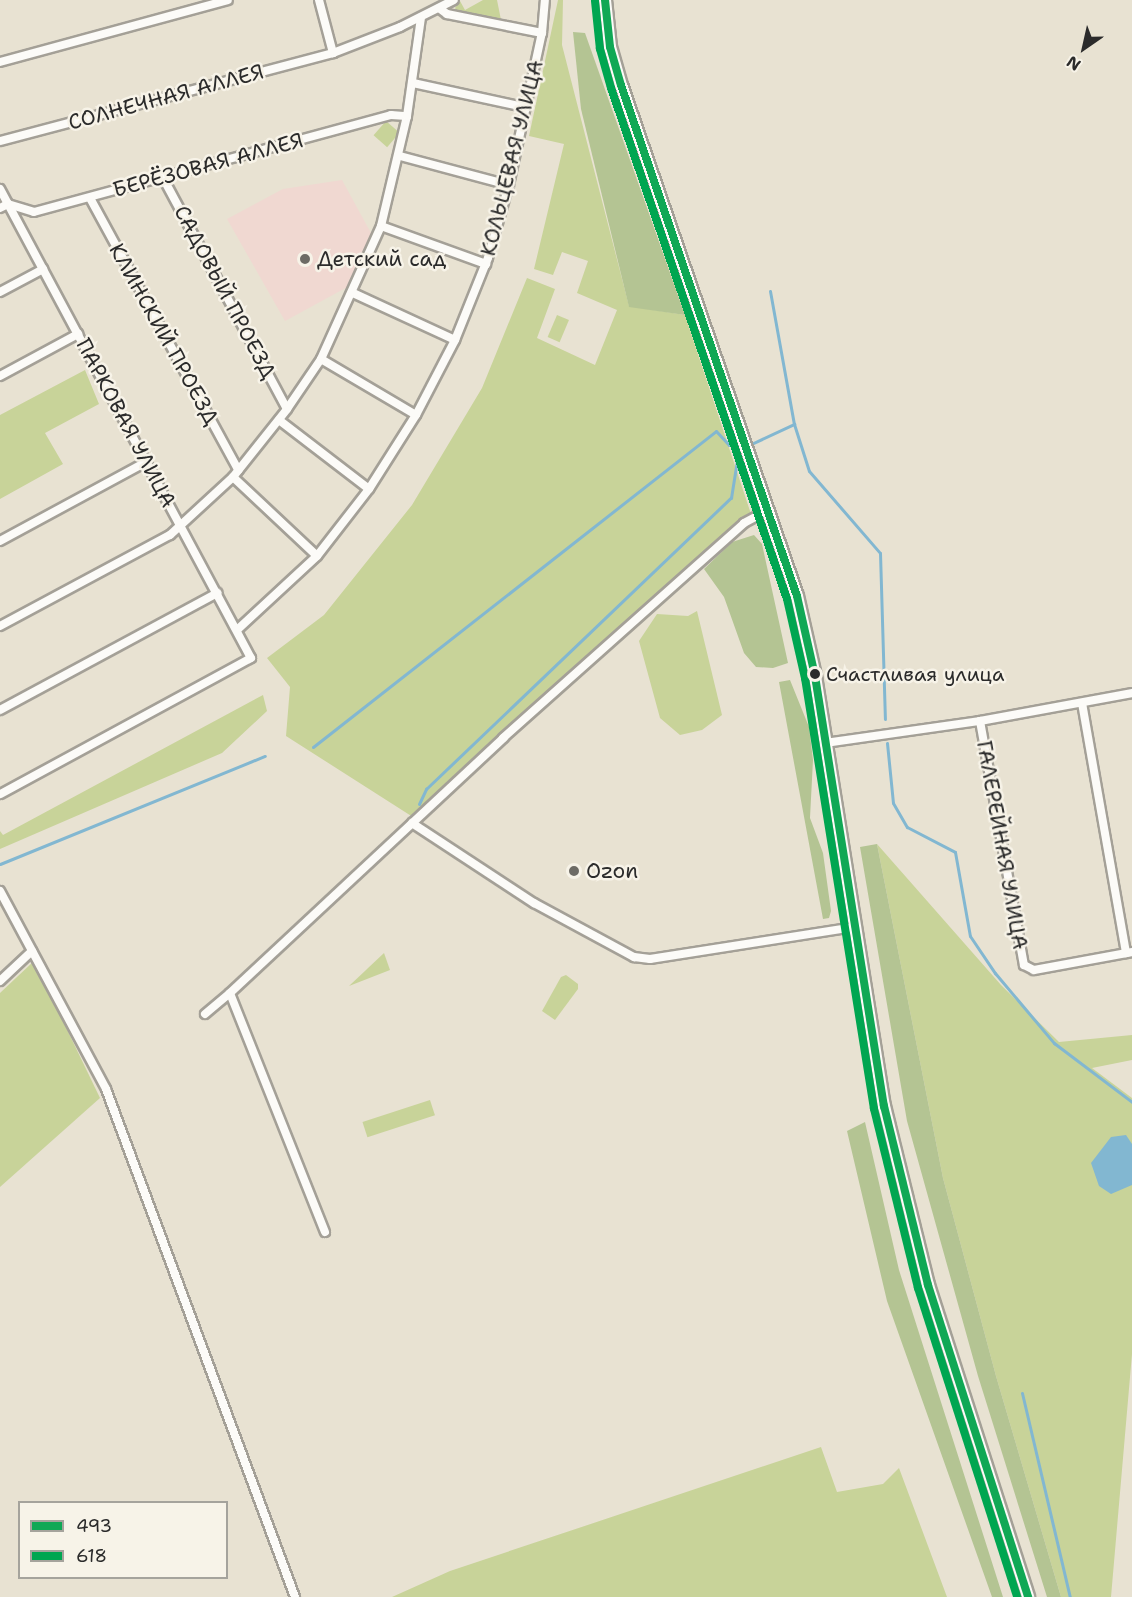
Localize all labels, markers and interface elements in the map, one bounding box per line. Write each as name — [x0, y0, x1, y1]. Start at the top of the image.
north arrow — [1054, 18, 1114, 78]
text: N — [1063, 51, 1085, 76]
street label: КОЛЬЦЕВАЯ УЛИЦА — [475, 57, 549, 259]
street label: СОЛНЕЧНАЯ АЛЛЕЯ — [66, 59, 266, 135]
street label: БЕРЁЗОВАЯ АЛЛЕЯ — [110, 127, 306, 203]
street label: САДОВЫЙ ПРОЕЗД — [169, 201, 281, 383]
street label: КЛИНСКИЙ ПРОЕЗД — [104, 239, 224, 429]
place label: Детский сад — [317, 246, 446, 272]
marker: Детский сад — [298, 252, 312, 266]
street label: ПАРКОВАЯ УЛИЦА — [71, 334, 181, 512]
place label: Счастливая улица — [826, 662, 1004, 686]
marker: Счастливая улица — [809, 668, 821, 680]
street label: ГАЛЕРЕЙНАЯ УЛИЦА — [971, 739, 1033, 951]
place label: Ozon — [586, 858, 638, 884]
marker: Ozon — [567, 864, 581, 878]
legend — [18, 1501, 228, 1579]
text: 493 — [76, 1514, 112, 1538]
text: 618 — [76, 1544, 107, 1568]

